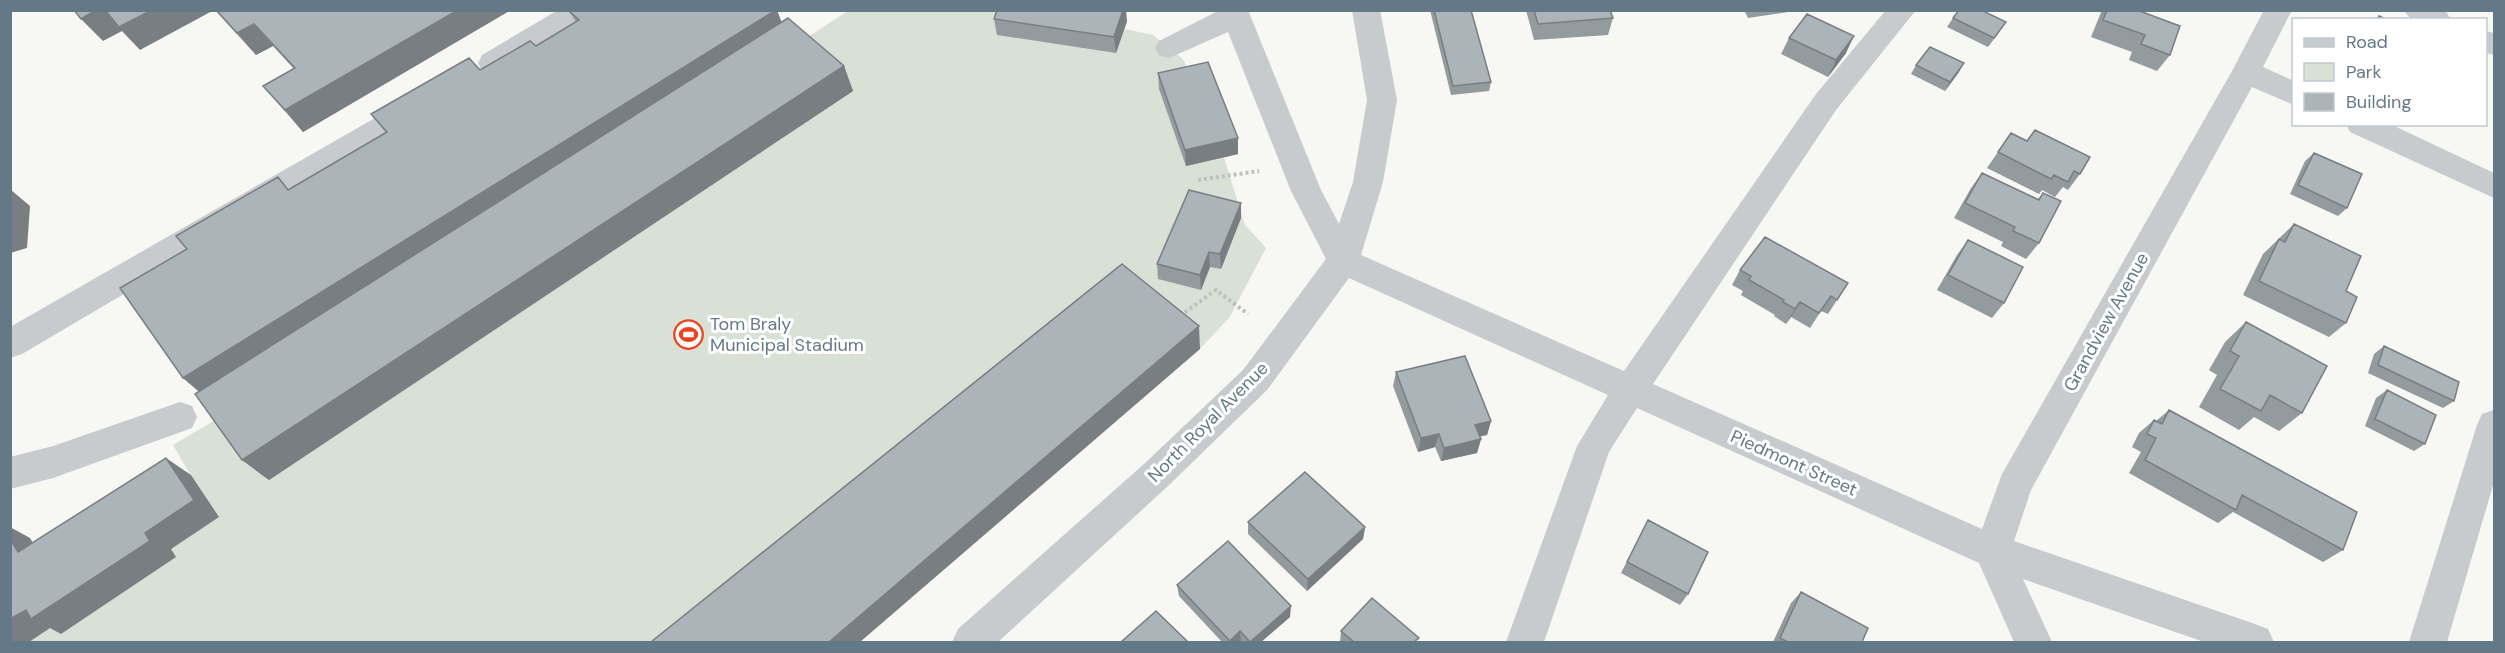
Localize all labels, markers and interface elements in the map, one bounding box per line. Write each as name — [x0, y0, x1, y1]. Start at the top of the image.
legend — [2292, 18, 2487, 126]
text: Road — [2346, 30, 2388, 54]
text: Park — [2346, 60, 2382, 84]
text: Building — [2346, 90, 2411, 114]
street label: Grandview Avenue — [2058, 248, 2154, 396]
place label: Tom Braly Municipal Stadium — [710, 312, 864, 357]
sports icon: Tom Braly Municipal Stadium — [673, 318, 705, 350]
street label: North Royal Avenue — [1142, 356, 1274, 488]
street label: Piedmont Street — [1727, 424, 1861, 502]

